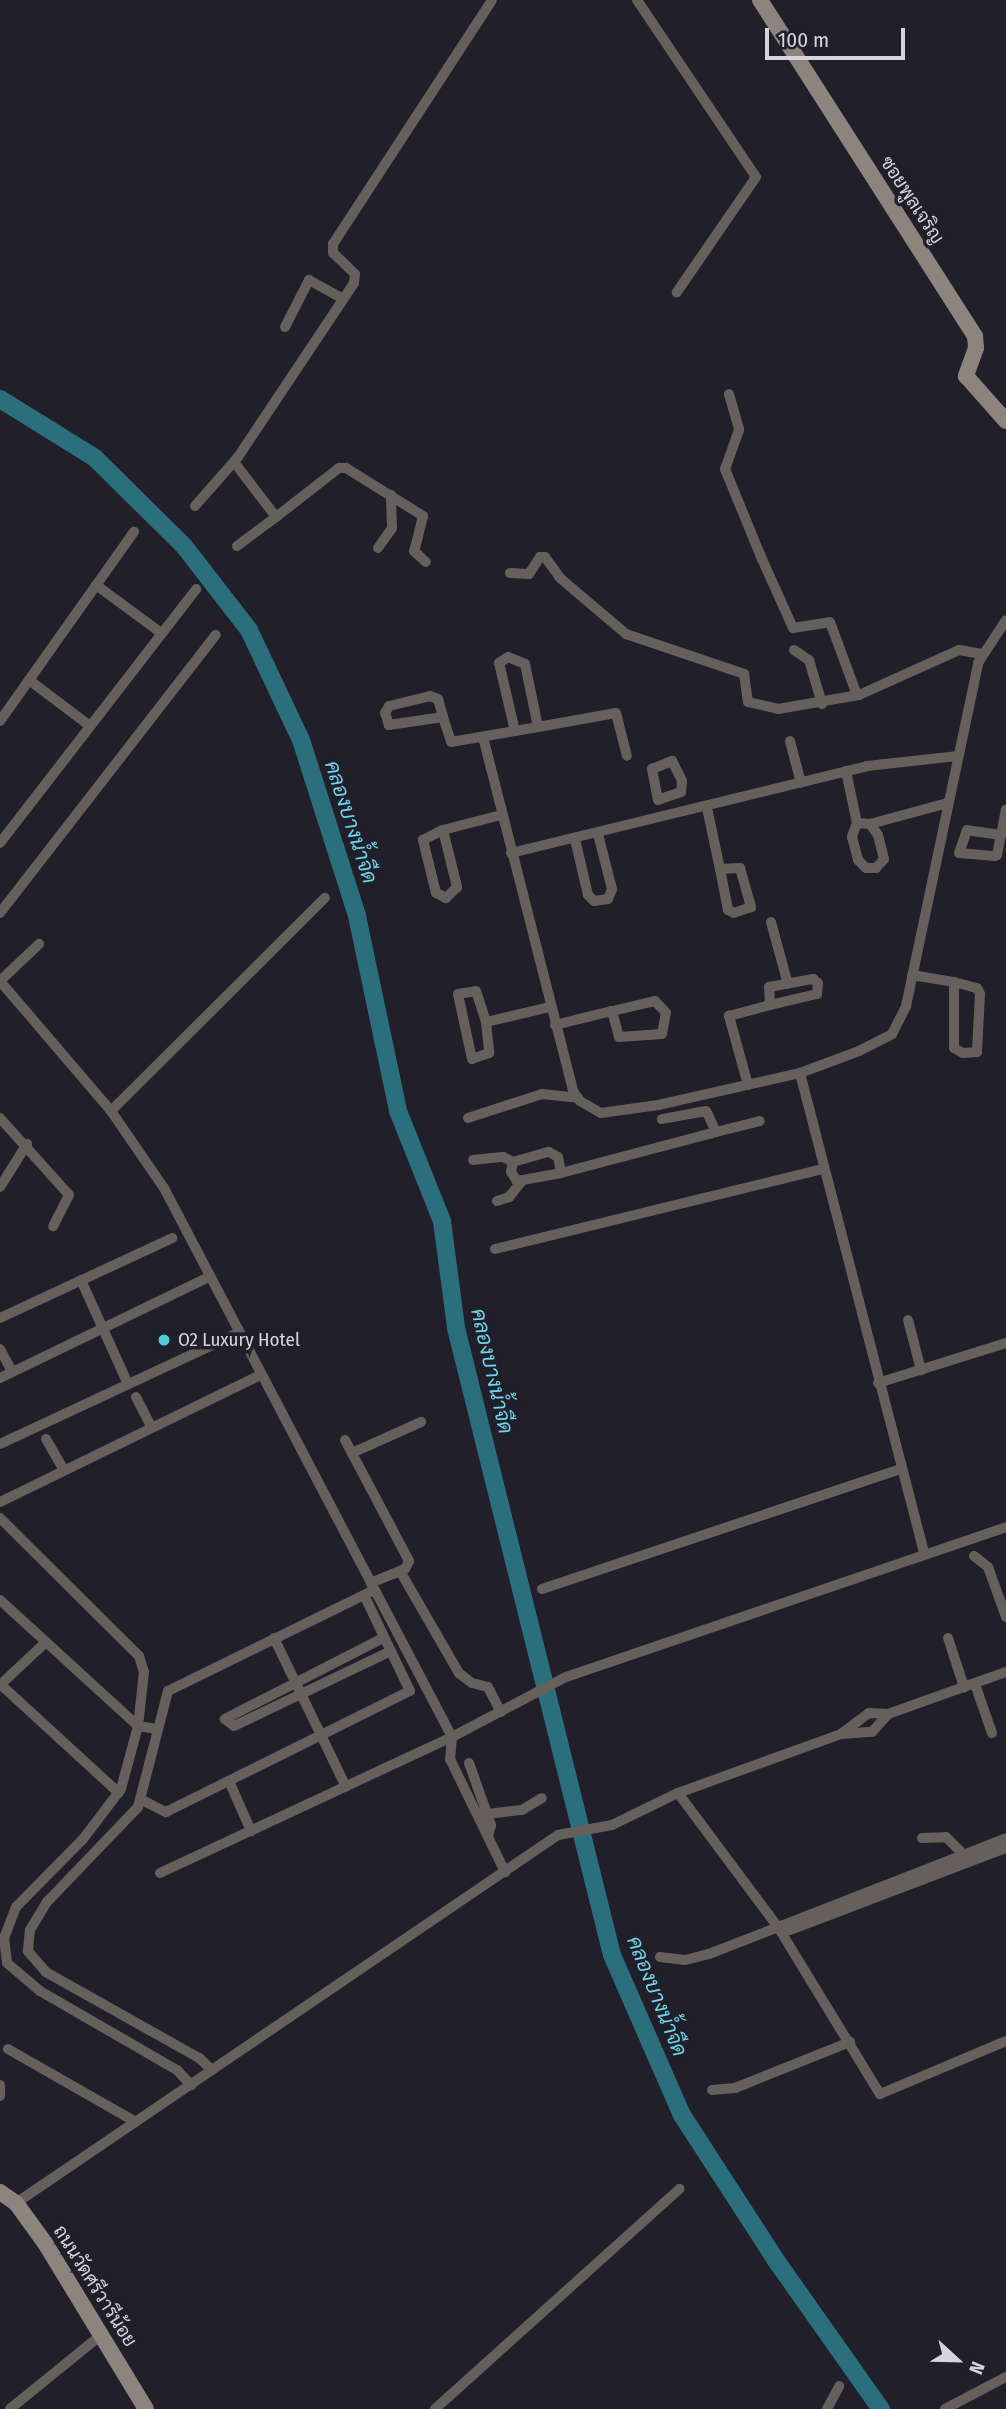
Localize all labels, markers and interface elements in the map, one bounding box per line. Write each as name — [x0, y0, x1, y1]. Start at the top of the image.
scale bar — [768, 14, 908, 58]
text: 100 m — [778, 27, 829, 53]
street label: ซอยพูลเจริญ — [875, 152, 949, 248]
water label: คลองบางน้ำจืด — [319, 757, 383, 887]
water label: คลองบางน้ำจืด — [465, 1306, 519, 1436]
place label: O2 Luxury Hotel — [178, 1329, 300, 1351]
marker: O2 Luxury Hotel — [156, 1332, 172, 1348]
water label: คลองบางน้ำจืด — [621, 1932, 693, 2060]
street label: ถนนวัดศรีวารีน้อย — [48, 2221, 142, 2351]
north arrow — [922, 2325, 992, 2395]
text: N — [964, 2358, 990, 2378]

